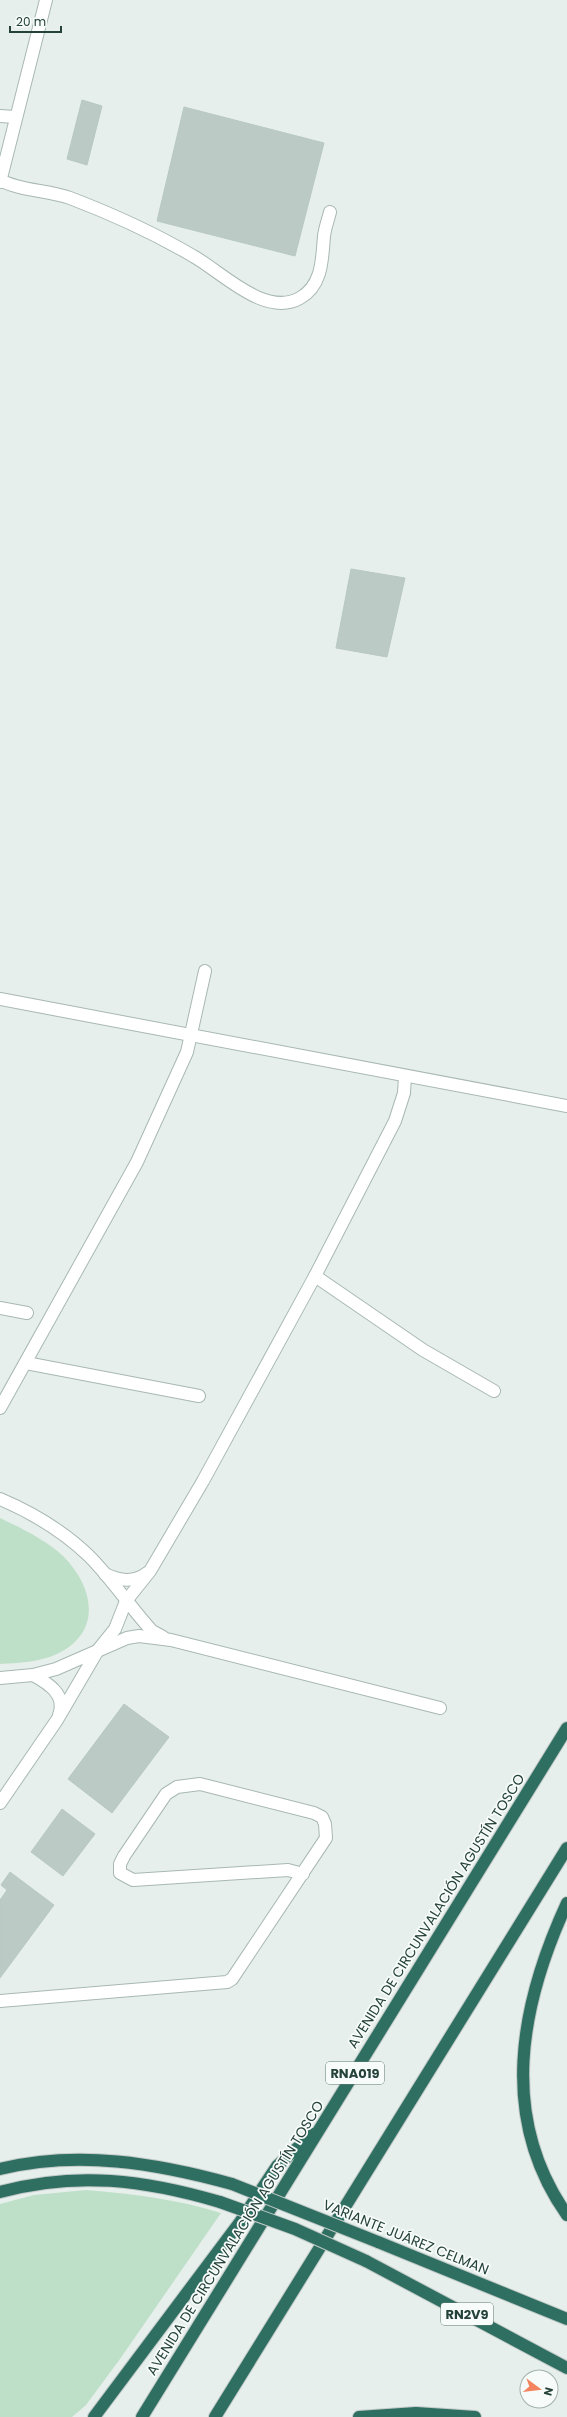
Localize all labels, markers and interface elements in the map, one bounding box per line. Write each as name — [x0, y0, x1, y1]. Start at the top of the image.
scale bar — [10, 8, 61, 34]
text: 20 m — [16, 13, 46, 30]
street label: AVENIDA DE CIRCUNVALACIÓN AGUSTÍN TOSCO — [343, 1770, 529, 2052]
road number: RNA019 — [326, 2062, 384, 2084]
street label: AVENIDA DE CIRCUNVALACIÓN AGUSTÍN TOSCO — [142, 2097, 328, 2379]
street label: VARIANTE JUÁREZ CELMAN — [320, 2195, 492, 2279]
road number: RN2V9 — [441, 2303, 493, 2325]
north arrow — [519, 2369, 559, 2409]
text: N — [540, 2386, 557, 2398]

